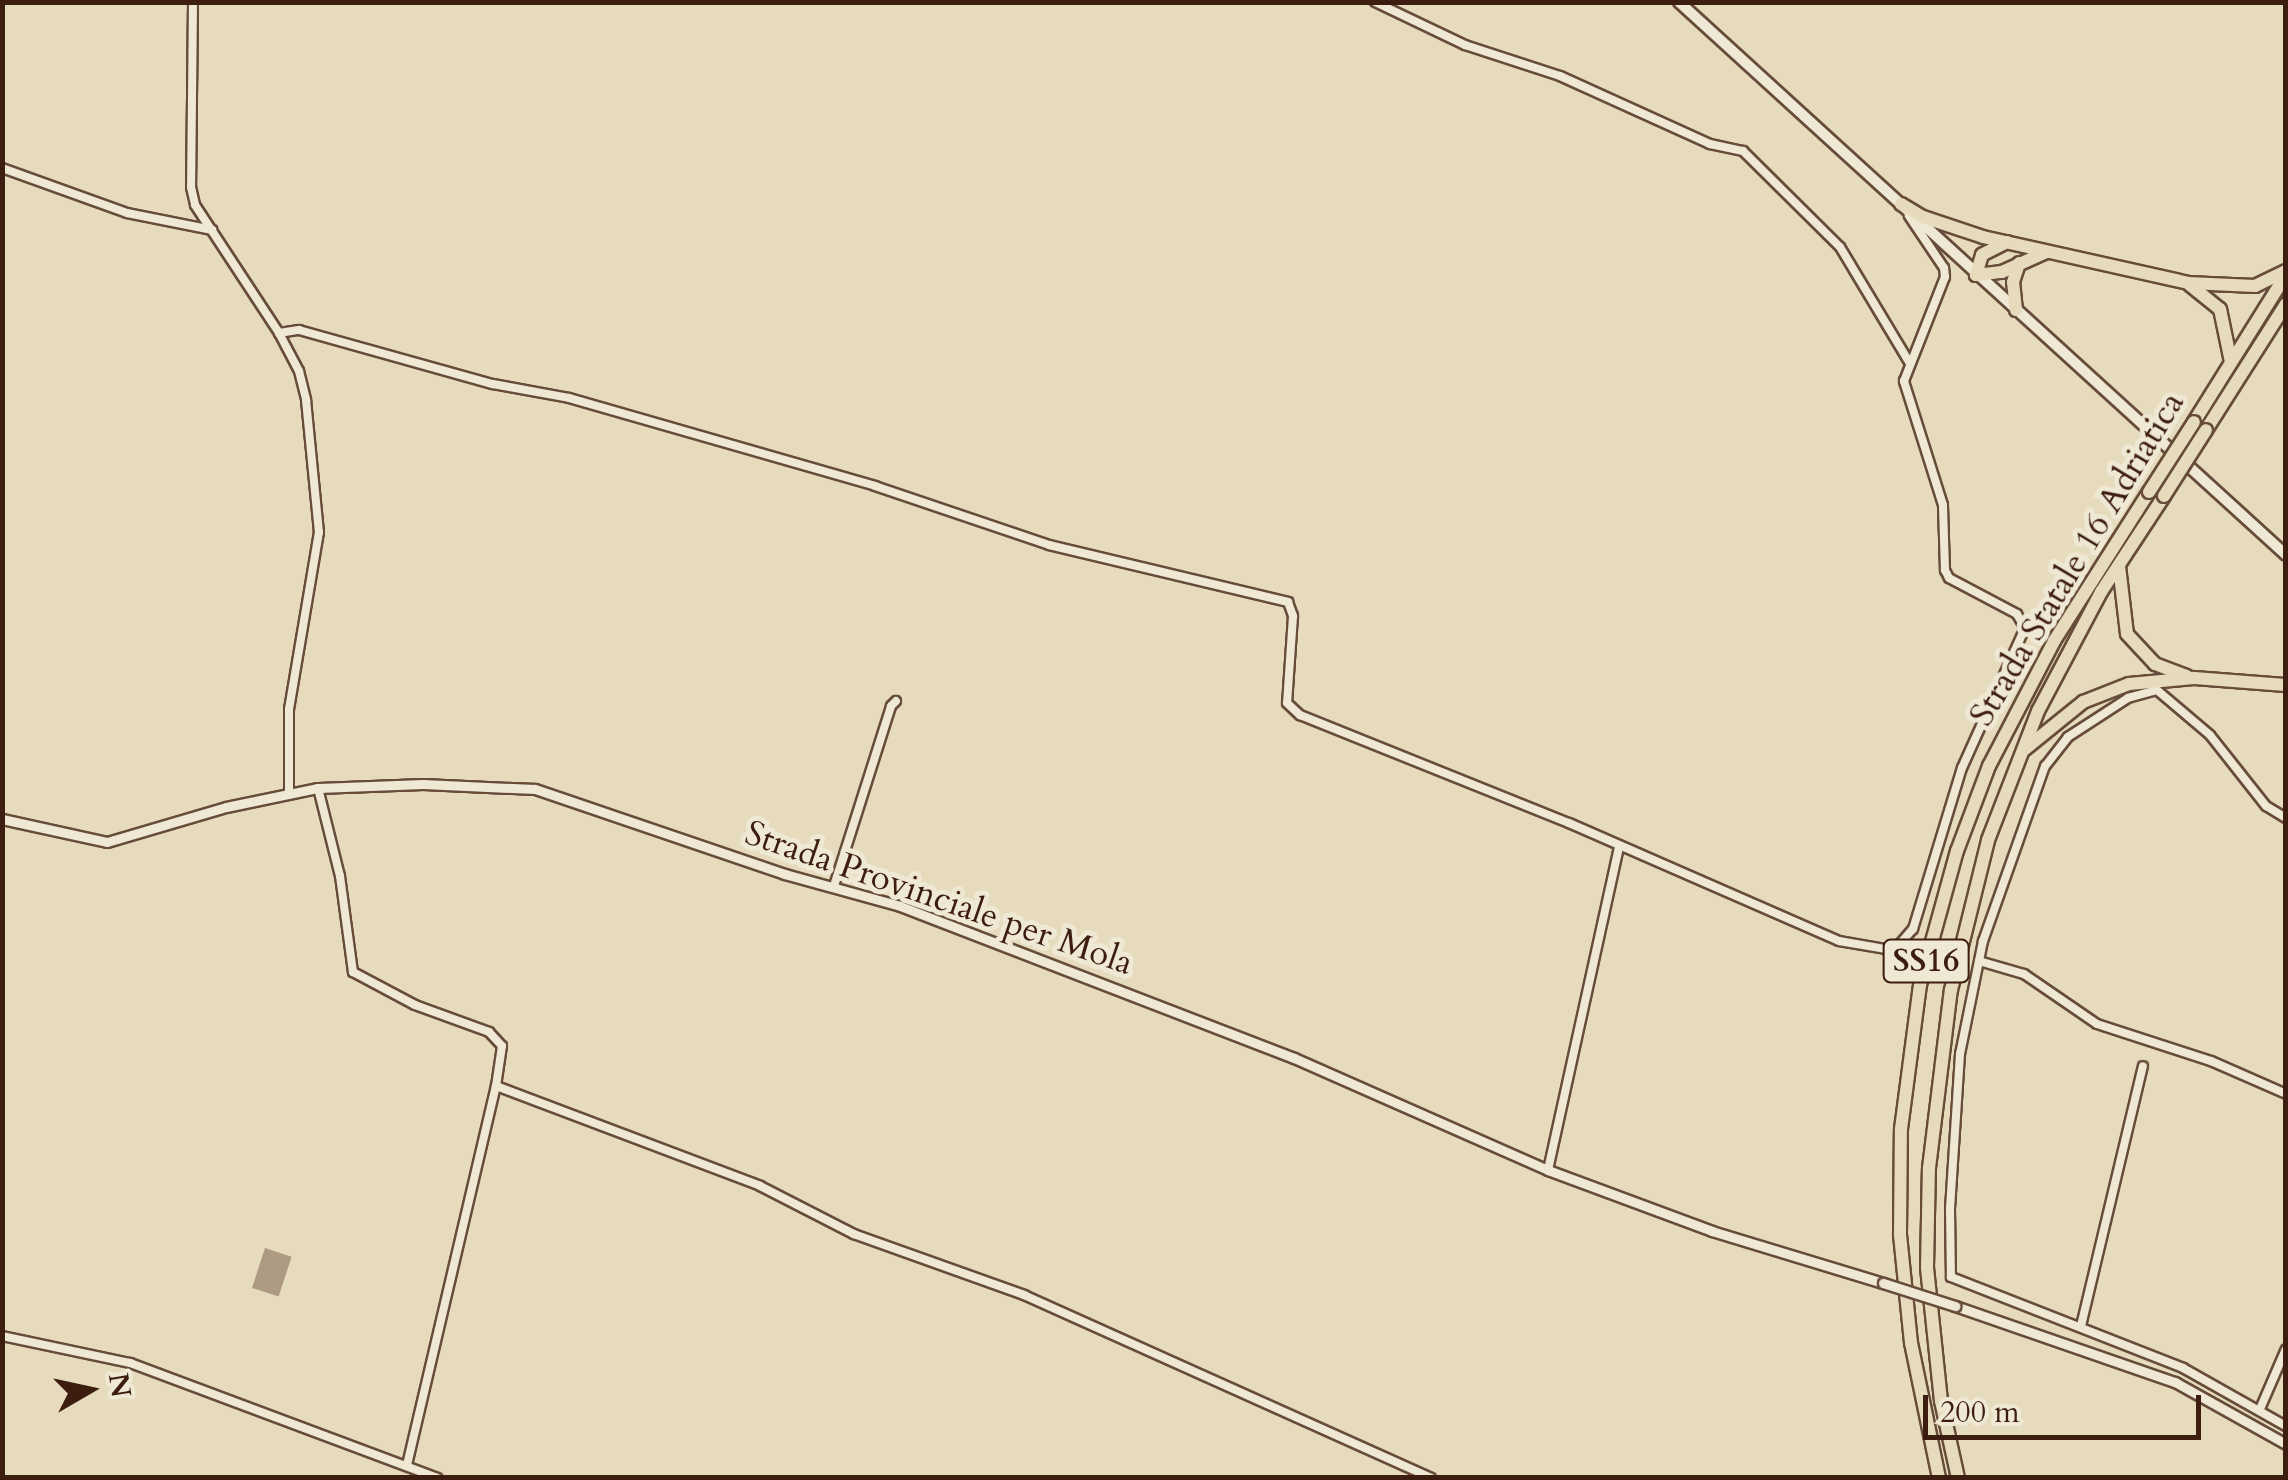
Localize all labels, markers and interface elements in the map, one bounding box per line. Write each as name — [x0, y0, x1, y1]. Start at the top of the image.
street label: Strada Statale 16 Adriatica — [1961, 384, 2193, 734]
street label: Strada Provinciale per Mola — [740, 812, 1138, 984]
road number: SS16 — [1881, 934, 1971, 988]
north arrow — [40, 1340, 140, 1440]
text: N — [99, 1370, 140, 1400]
scale bar — [1928, 1375, 2206, 1437]
text: 200 m — [1940, 1392, 2020, 1433]

